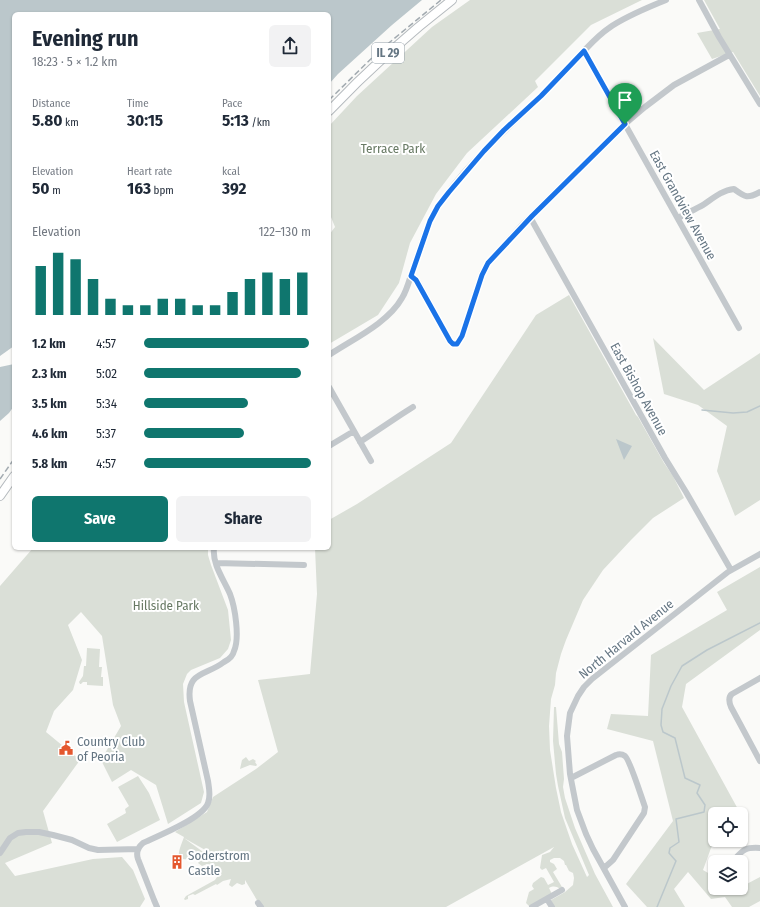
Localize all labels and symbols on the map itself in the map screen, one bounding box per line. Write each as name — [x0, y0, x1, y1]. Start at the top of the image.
road number: IL 29 — [372, 43, 404, 63]
pin — [608, 83, 642, 124]
park label: Terrace Park — [361, 141, 426, 156]
street label: East Grandview Avenue — [647, 148, 719, 262]
street label: East Bishop Avenue — [607, 340, 671, 438]
street label: North Harvard Avenue — [576, 596, 676, 682]
park label: Hillside Park — [133, 598, 200, 613]
place label: Country Club of Peoria — [77, 734, 145, 764]
public building icon: Country Club of Peoria — [58, 740, 74, 756]
place label: Soderstrom Castle — [188, 848, 250, 878]
building icon: Soderstrom Castle — [169, 854, 185, 870]

